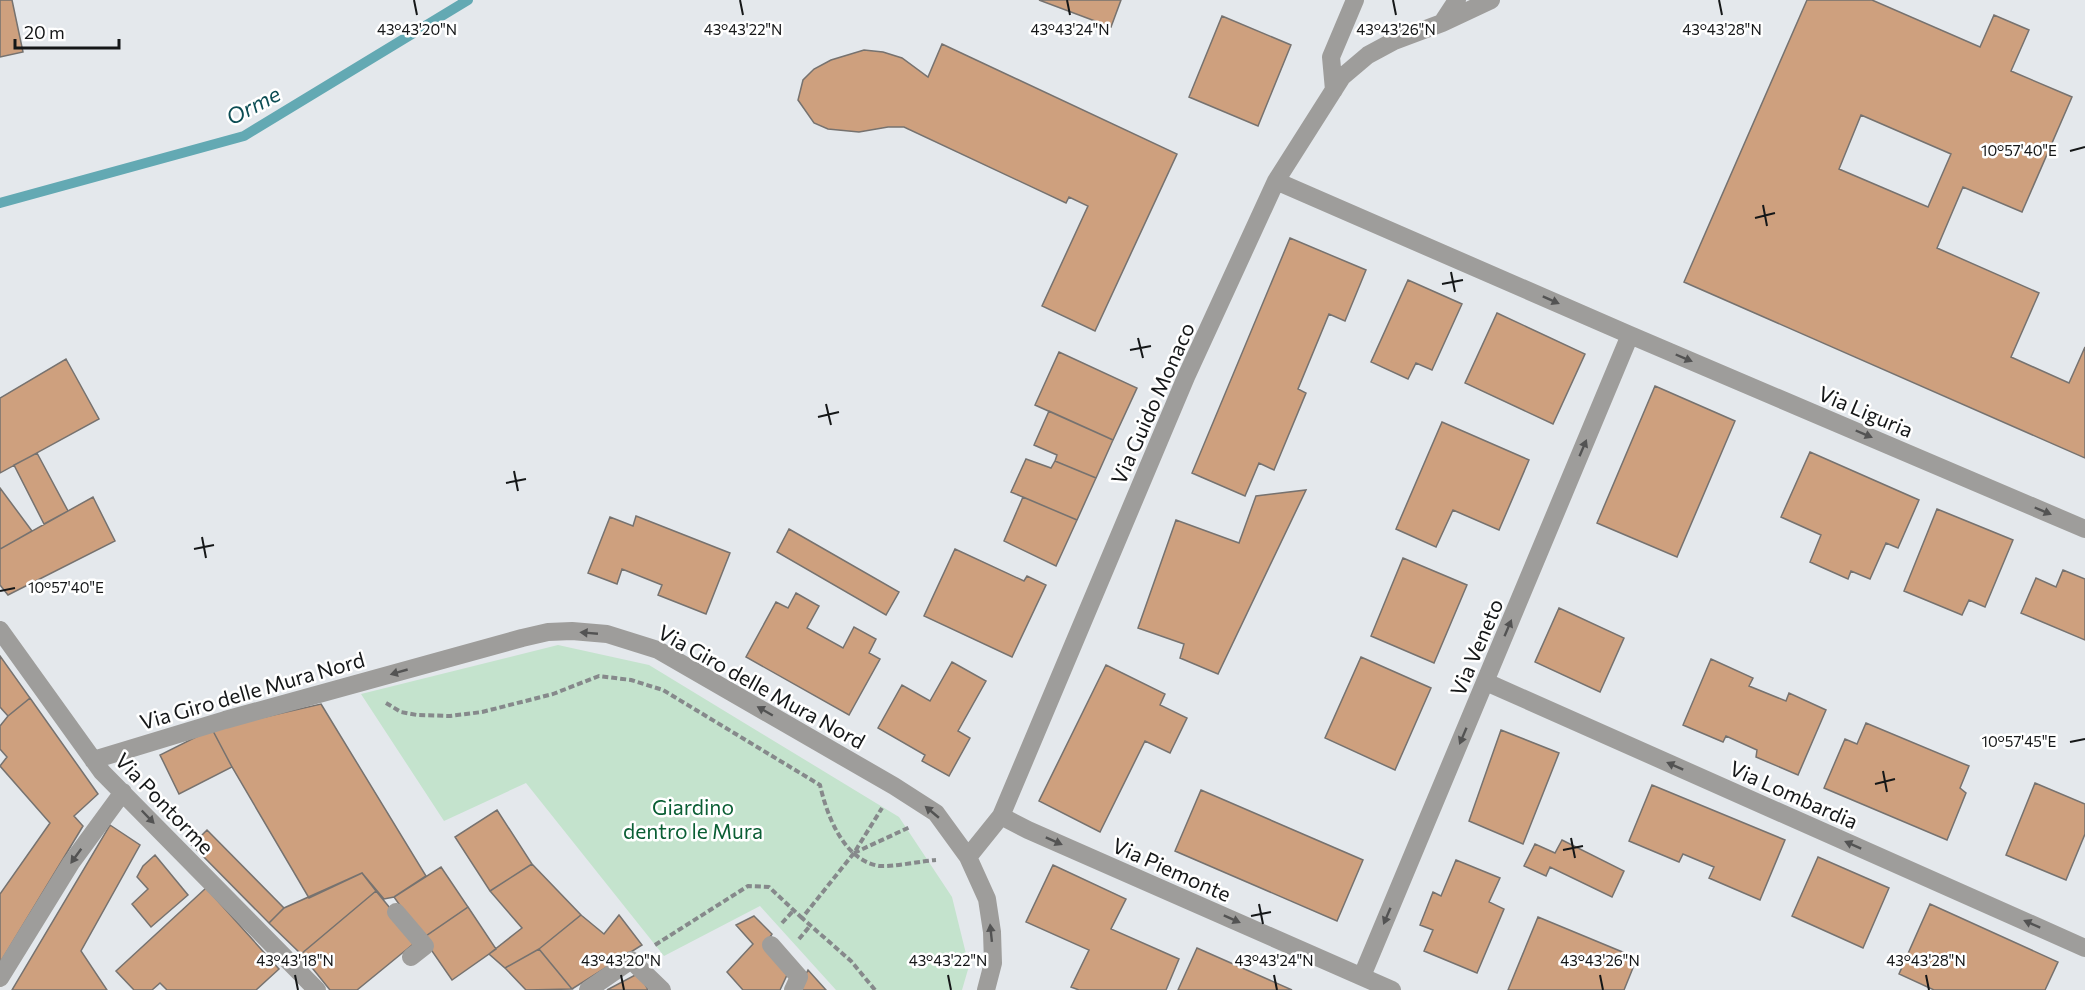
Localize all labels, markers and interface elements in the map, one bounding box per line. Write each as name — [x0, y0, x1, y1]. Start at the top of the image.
scale bar — [15, 12, 118, 50]
text: 43°43'20"N — [377, 20, 457, 38]
text: 43°43'22"N — [704, 20, 782, 38]
text: 43°43'24"N — [1030, 20, 1110, 38]
text: 43°43'26"N — [1356, 20, 1436, 38]
text: 43°43'28"N — [1682, 20, 1762, 38]
text: 20 m — [24, 21, 65, 43]
water label: Orme — [221, 79, 285, 130]
text: 10°57'40"E — [1981, 141, 2057, 159]
one-way arrow — [1542, 296, 1559, 305]
street label: Via Guido Monaco — [1105, 318, 1199, 488]
one-way arrow — [1675, 354, 1693, 363]
street label: Via Liguria — [1815, 380, 1917, 442]
one-way arrow — [1855, 430, 1872, 439]
one-way arrow — [1579, 439, 1588, 457]
one-way arrow — [2034, 507, 2052, 516]
text: 10°57'40"E — [28, 578, 104, 596]
street label: Via Veneto — [1444, 595, 1508, 699]
street label: Via Giro delle Mura Nord — [654, 619, 870, 753]
one-way arrow — [1504, 619, 1513, 637]
one-way arrow — [579, 628, 598, 637]
street label: Via Giro delle Mura Nord — [137, 646, 367, 734]
one-way arrow — [390, 668, 408, 677]
one-way arrow — [757, 706, 773, 717]
one-way arrow — [1458, 727, 1467, 745]
text: 10°57'45"E — [1982, 732, 2057, 750]
street label: Via Pontorme — [111, 747, 219, 859]
street label: Via Lombardia — [1726, 755, 1862, 833]
one-way arrow — [1666, 761, 1684, 770]
park label: Giardino dentro le Mura — [623, 794, 763, 843]
one-way arrow — [924, 805, 940, 818]
one-way arrow — [140, 810, 154, 824]
street label: Via Piemonte — [1109, 832, 1235, 906]
one-way arrow — [1045, 836, 1063, 846]
one-way arrow — [1844, 840, 1862, 850]
one-way arrow — [70, 847, 82, 863]
one-way arrow — [1382, 907, 1392, 925]
one-way arrow — [1224, 915, 1241, 924]
one-way arrow — [2022, 919, 2040, 929]
one-way arrow — [986, 923, 996, 942]
text: 43°43'18"N — [256, 951, 334, 969]
text: 43°43'20"N — [581, 951, 661, 969]
text: 43°43'22"N — [909, 951, 987, 969]
text: 43°43'24"N — [1234, 951, 1314, 969]
text: 43°43'26"N — [1560, 951, 1640, 969]
text: 43°43'28"N — [1886, 951, 1966, 969]

